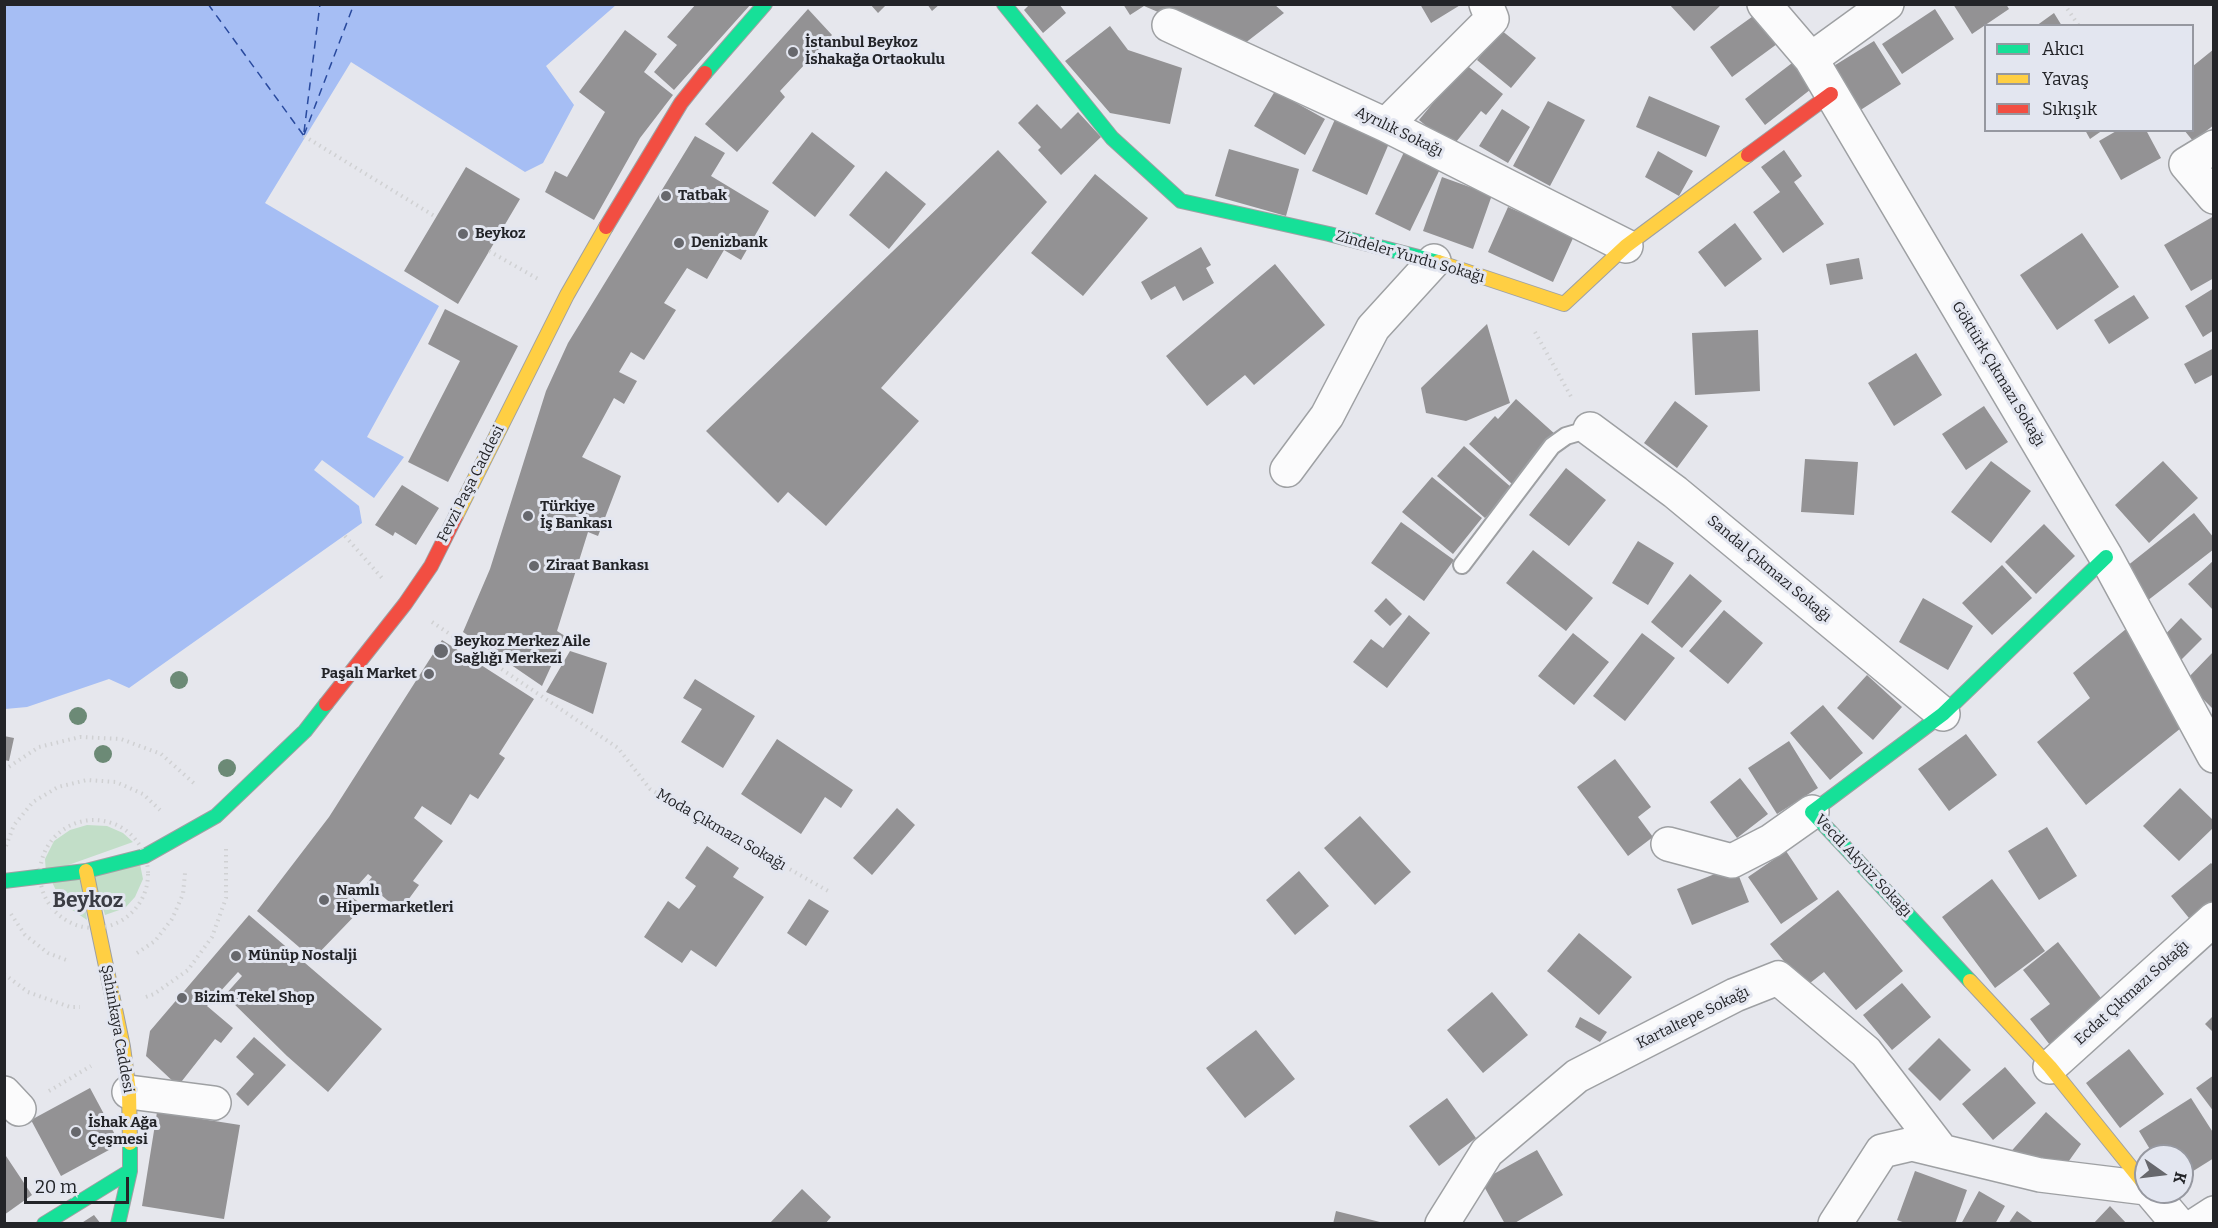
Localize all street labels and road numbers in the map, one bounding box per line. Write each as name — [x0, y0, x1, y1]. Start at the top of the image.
street label: Ayrılık Sokağı — [1352, 103, 1446, 161]
street label: Zindeler Yurdu Sokağı — [1333, 227, 1487, 287]
street label: Göktürk Çıkmazı Sokağı — [1948, 298, 2048, 450]
street label: Fevzi Paşa Caddesi — [434, 423, 508, 545]
street label: Sandal Çıkmazı Sokağı — [1703, 512, 1835, 626]
street label: Moda Çıkmazı Sokağı — [653, 785, 789, 875]
street label: Vecdi Akyüz Sokağı — [1811, 811, 1915, 921]
street label: Ecdat Çıkmazı Sokağı — [2071, 937, 2193, 1049]
street label: Şahinkaya Caddesi — [97, 963, 137, 1095]
street label: Kartaltepe Sokağı — [1634, 983, 1752, 1053]

